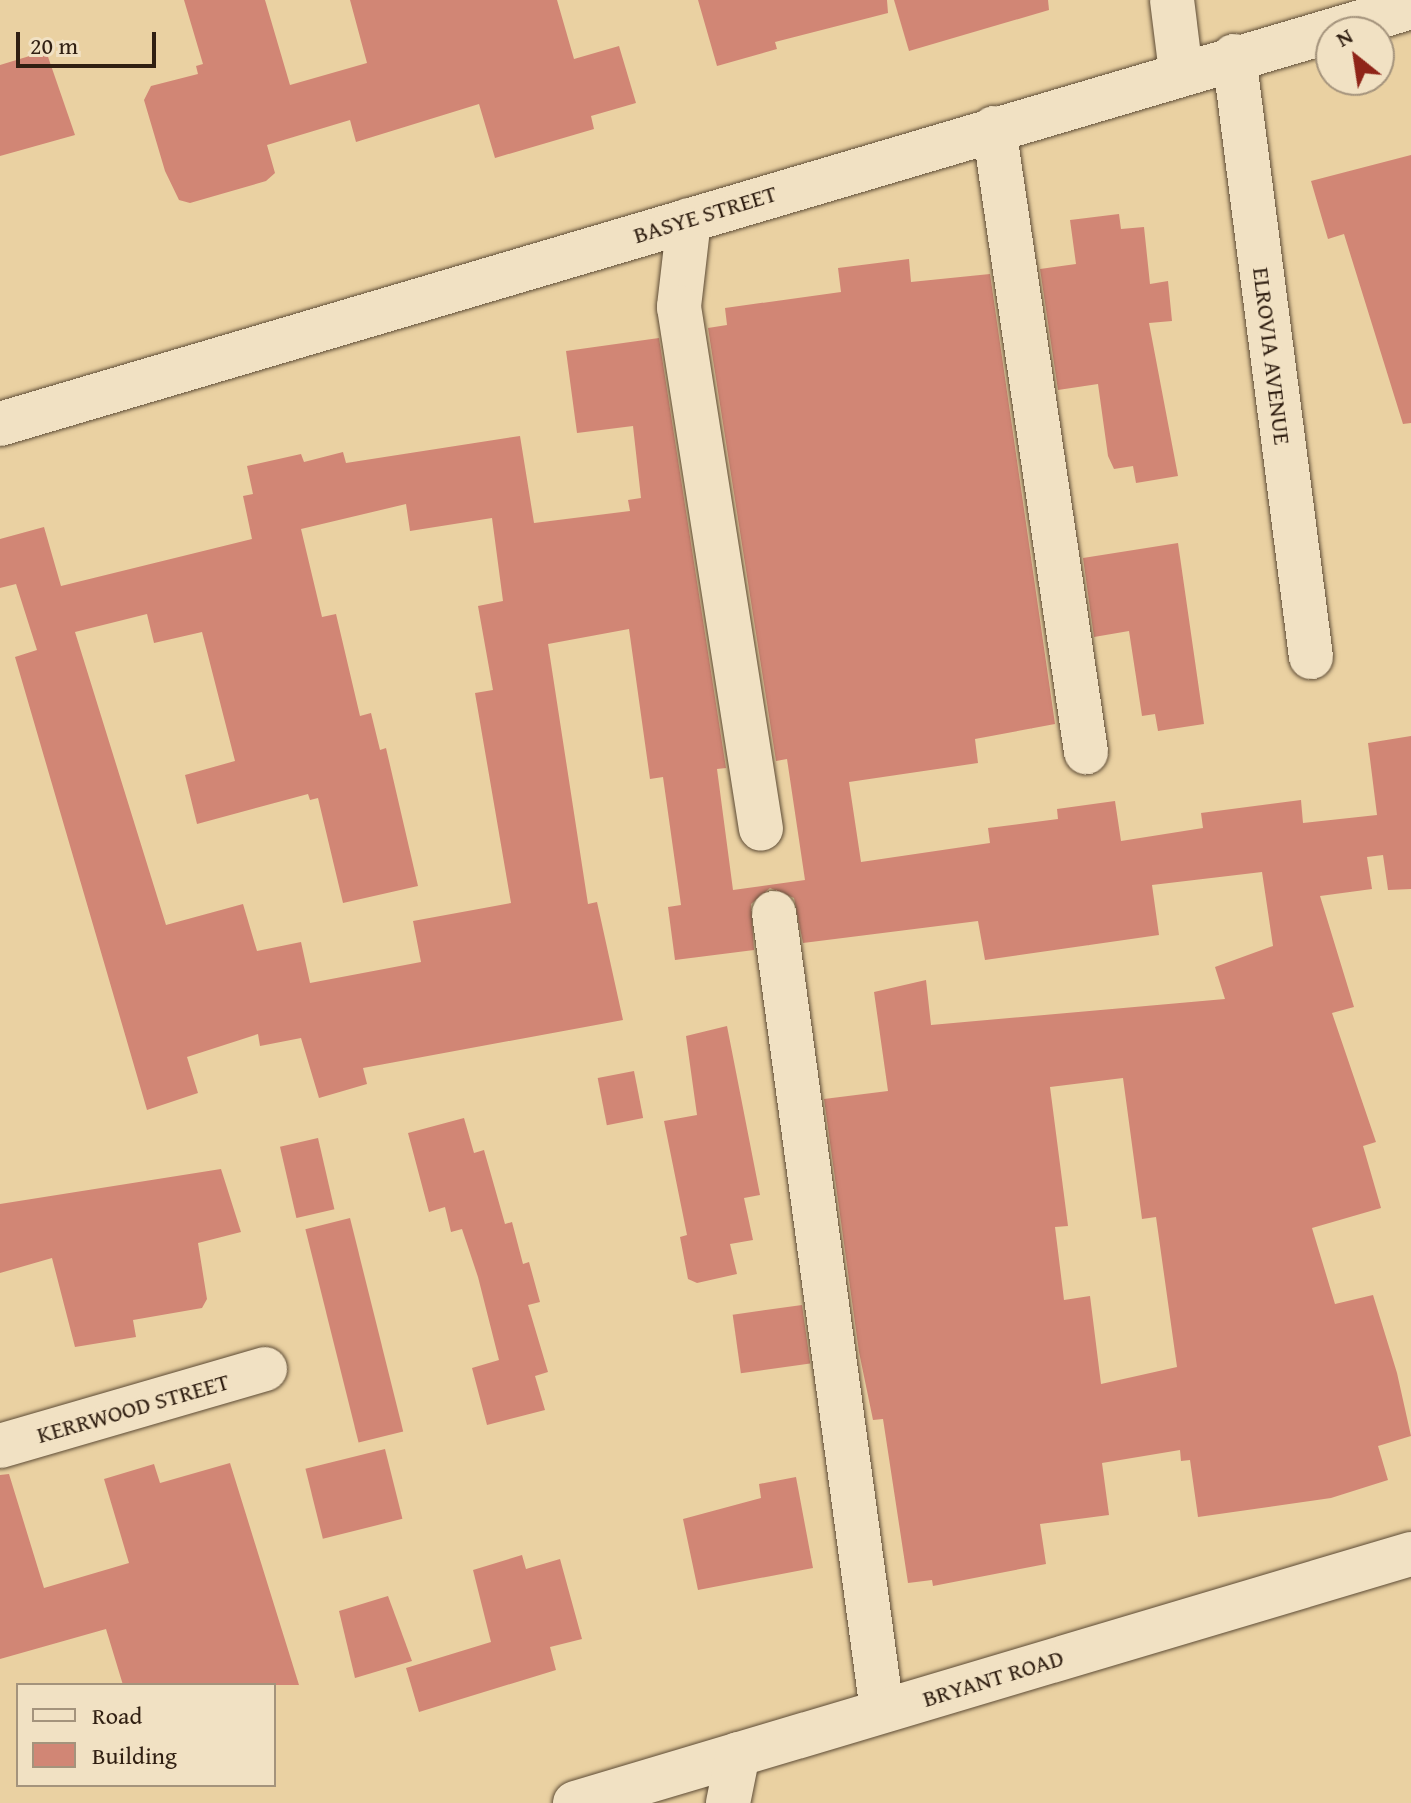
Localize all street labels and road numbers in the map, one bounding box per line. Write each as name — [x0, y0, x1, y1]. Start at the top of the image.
street label: BASYE STREET — [630, 179, 780, 249]
street label: ELROVIA AVENUE — [1247, 266, 1297, 446]
street label: KERRWOOD STREET — [33, 1367, 233, 1449]
street label: BRYANT ROAD — [919, 1643, 1067, 1713]

